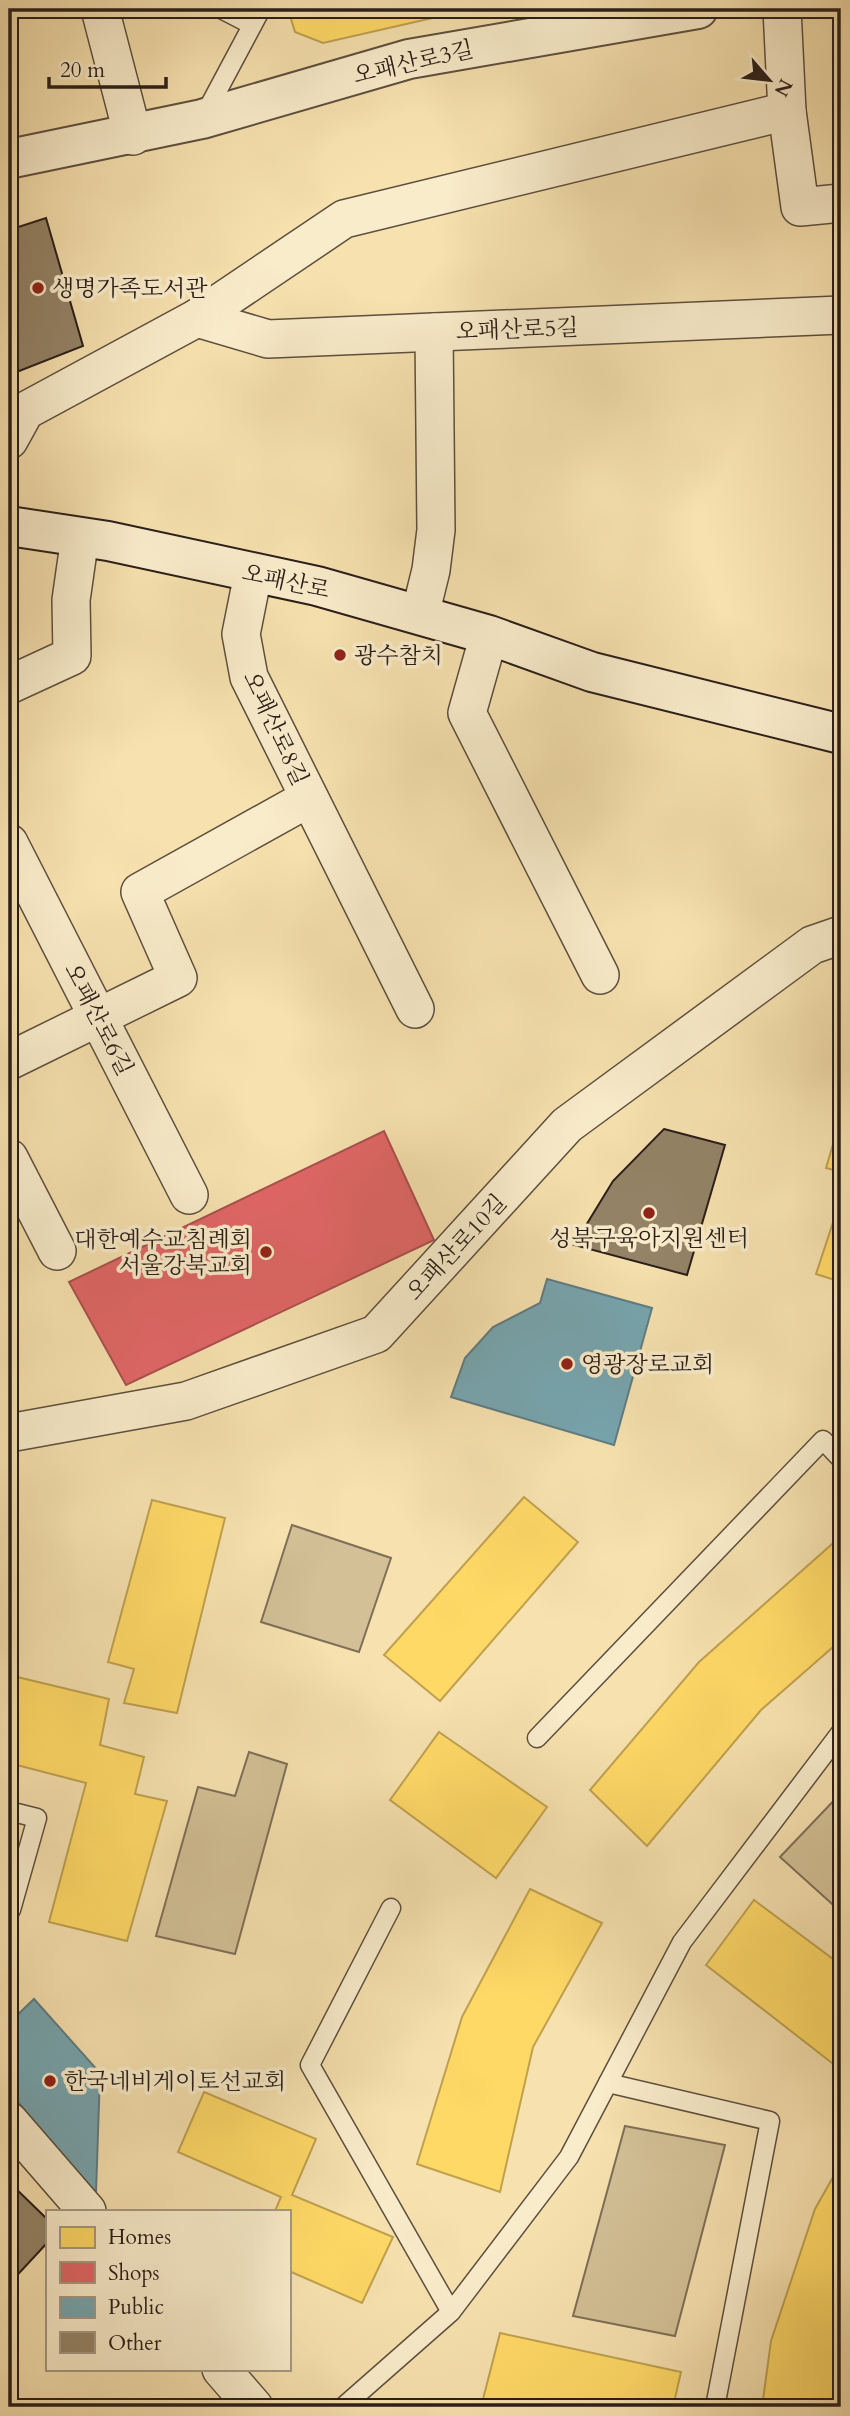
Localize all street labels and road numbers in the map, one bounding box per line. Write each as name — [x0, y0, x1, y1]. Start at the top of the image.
street label: 오패산로3길 — [350, 34, 476, 91]
street label: 오패산로5길 — [455, 312, 579, 347]
street label: 오패산로 — [239, 557, 333, 606]
street label: 오패산로8길 — [236, 666, 316, 790]
street label: 오패산로6길 — [57, 957, 140, 1081]
street label: 오패산로10길 — [399, 1188, 514, 1307]

